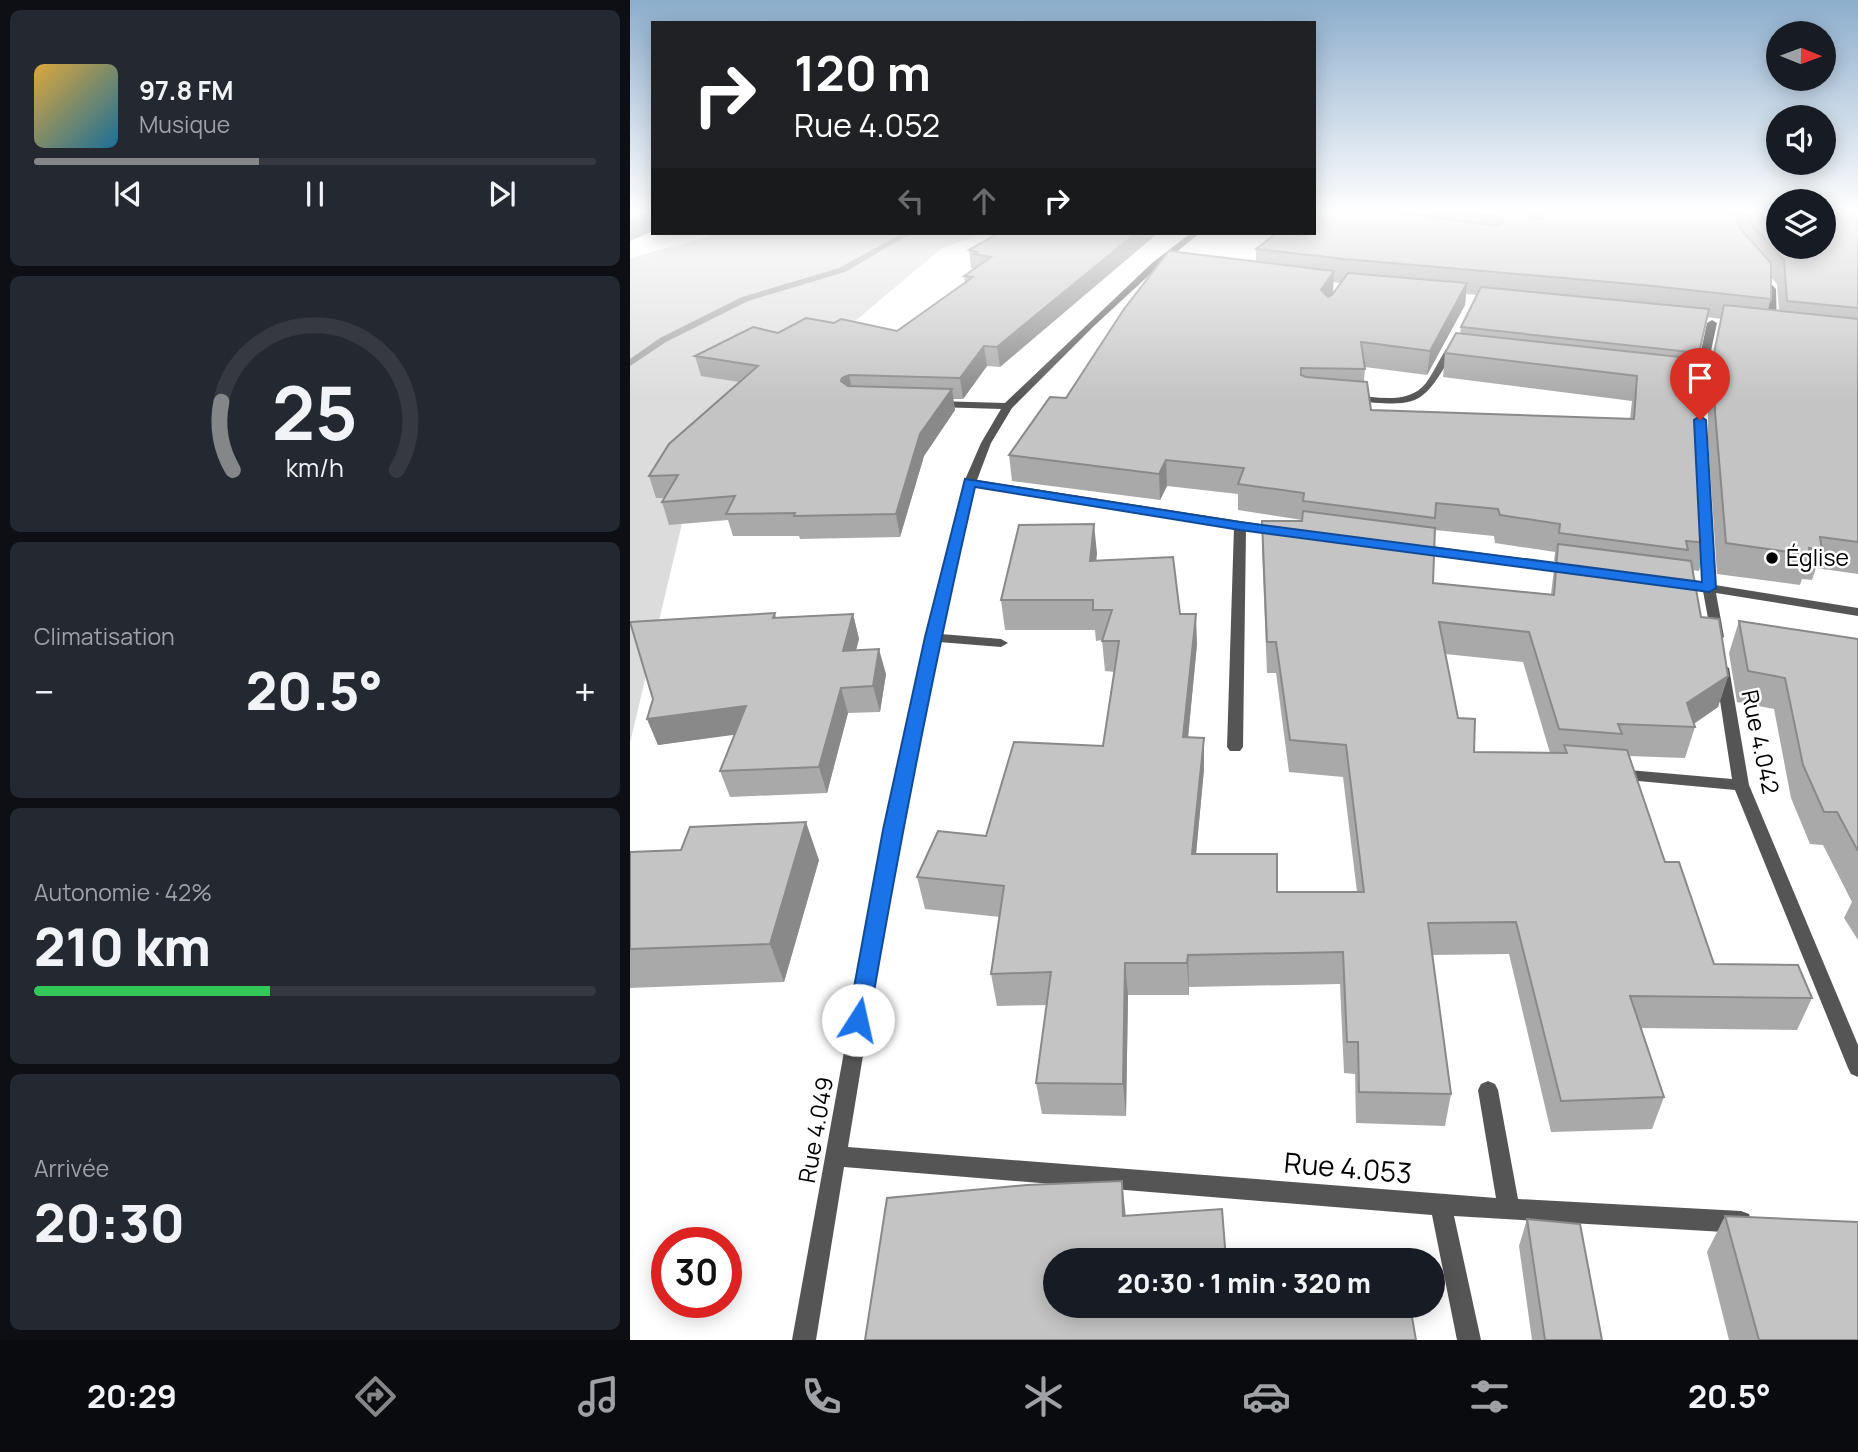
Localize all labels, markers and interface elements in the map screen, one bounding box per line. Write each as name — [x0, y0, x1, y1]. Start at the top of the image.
north arrow — [1766, 21, 1836, 91]
map controls — [1766, 21, 1836, 259]
text: 120 m — [794, 39, 931, 106]
icon: right — [679, 49, 770, 140]
text: 97.8 FM — [139, 72, 233, 108]
text: Rue 4.052 — [794, 103, 940, 147]
button: sound — [1766, 105, 1836, 175]
text: Musique — [139, 108, 230, 140]
icon: previous — [109, 175, 147, 213]
icon: pause — [296, 175, 334, 213]
icon: next — [483, 175, 521, 213]
icon: left — [892, 182, 930, 220]
icon: ahead — [965, 182, 1003, 220]
icon: right — [1038, 182, 1076, 220]
button: layers — [1766, 189, 1836, 259]
pin — [1670, 348, 1730, 420]
icon: arrive — [1681, 359, 1719, 397]
text: 25 — [272, 362, 358, 462]
text: km/h — [286, 450, 344, 485]
place label: Église — [1786, 541, 1849, 573]
marker: Église — [1764, 550, 1780, 566]
text: Climatisation — [34, 620, 175, 652]
text: 20.5° — [246, 655, 383, 726]
text: − — [34, 665, 55, 717]
text: + — [574, 665, 596, 717]
street label: Rue 4.042 — [1734, 687, 1788, 797]
text: Autonomie · 42% — [34, 876, 212, 908]
text: 210 km — [34, 911, 211, 982]
position arrow — [821, 983, 895, 1057]
street label: Rue 4.049 — [790, 1074, 840, 1185]
street label: Rue 4.053 — [1283, 1142, 1414, 1192]
text: Arrivée — [34, 1152, 109, 1184]
text: 20:30 — [34, 1187, 185, 1258]
speed limit sign: 30 — [651, 1227, 742, 1318]
text: 20:30 · 1 min · 320 m — [1117, 1265, 1371, 1301]
icon: directions — [351, 1372, 400, 1421]
icon: music — [574, 1372, 623, 1421]
icon: phone — [797, 1372, 846, 1421]
icon: climate — [1019, 1372, 1068, 1421]
icon: car — [1242, 1372, 1291, 1421]
icon: filters — [1465, 1372, 1514, 1421]
text: 20:29 — [87, 1374, 177, 1418]
text: 20.5° — [1688, 1374, 1771, 1418]

